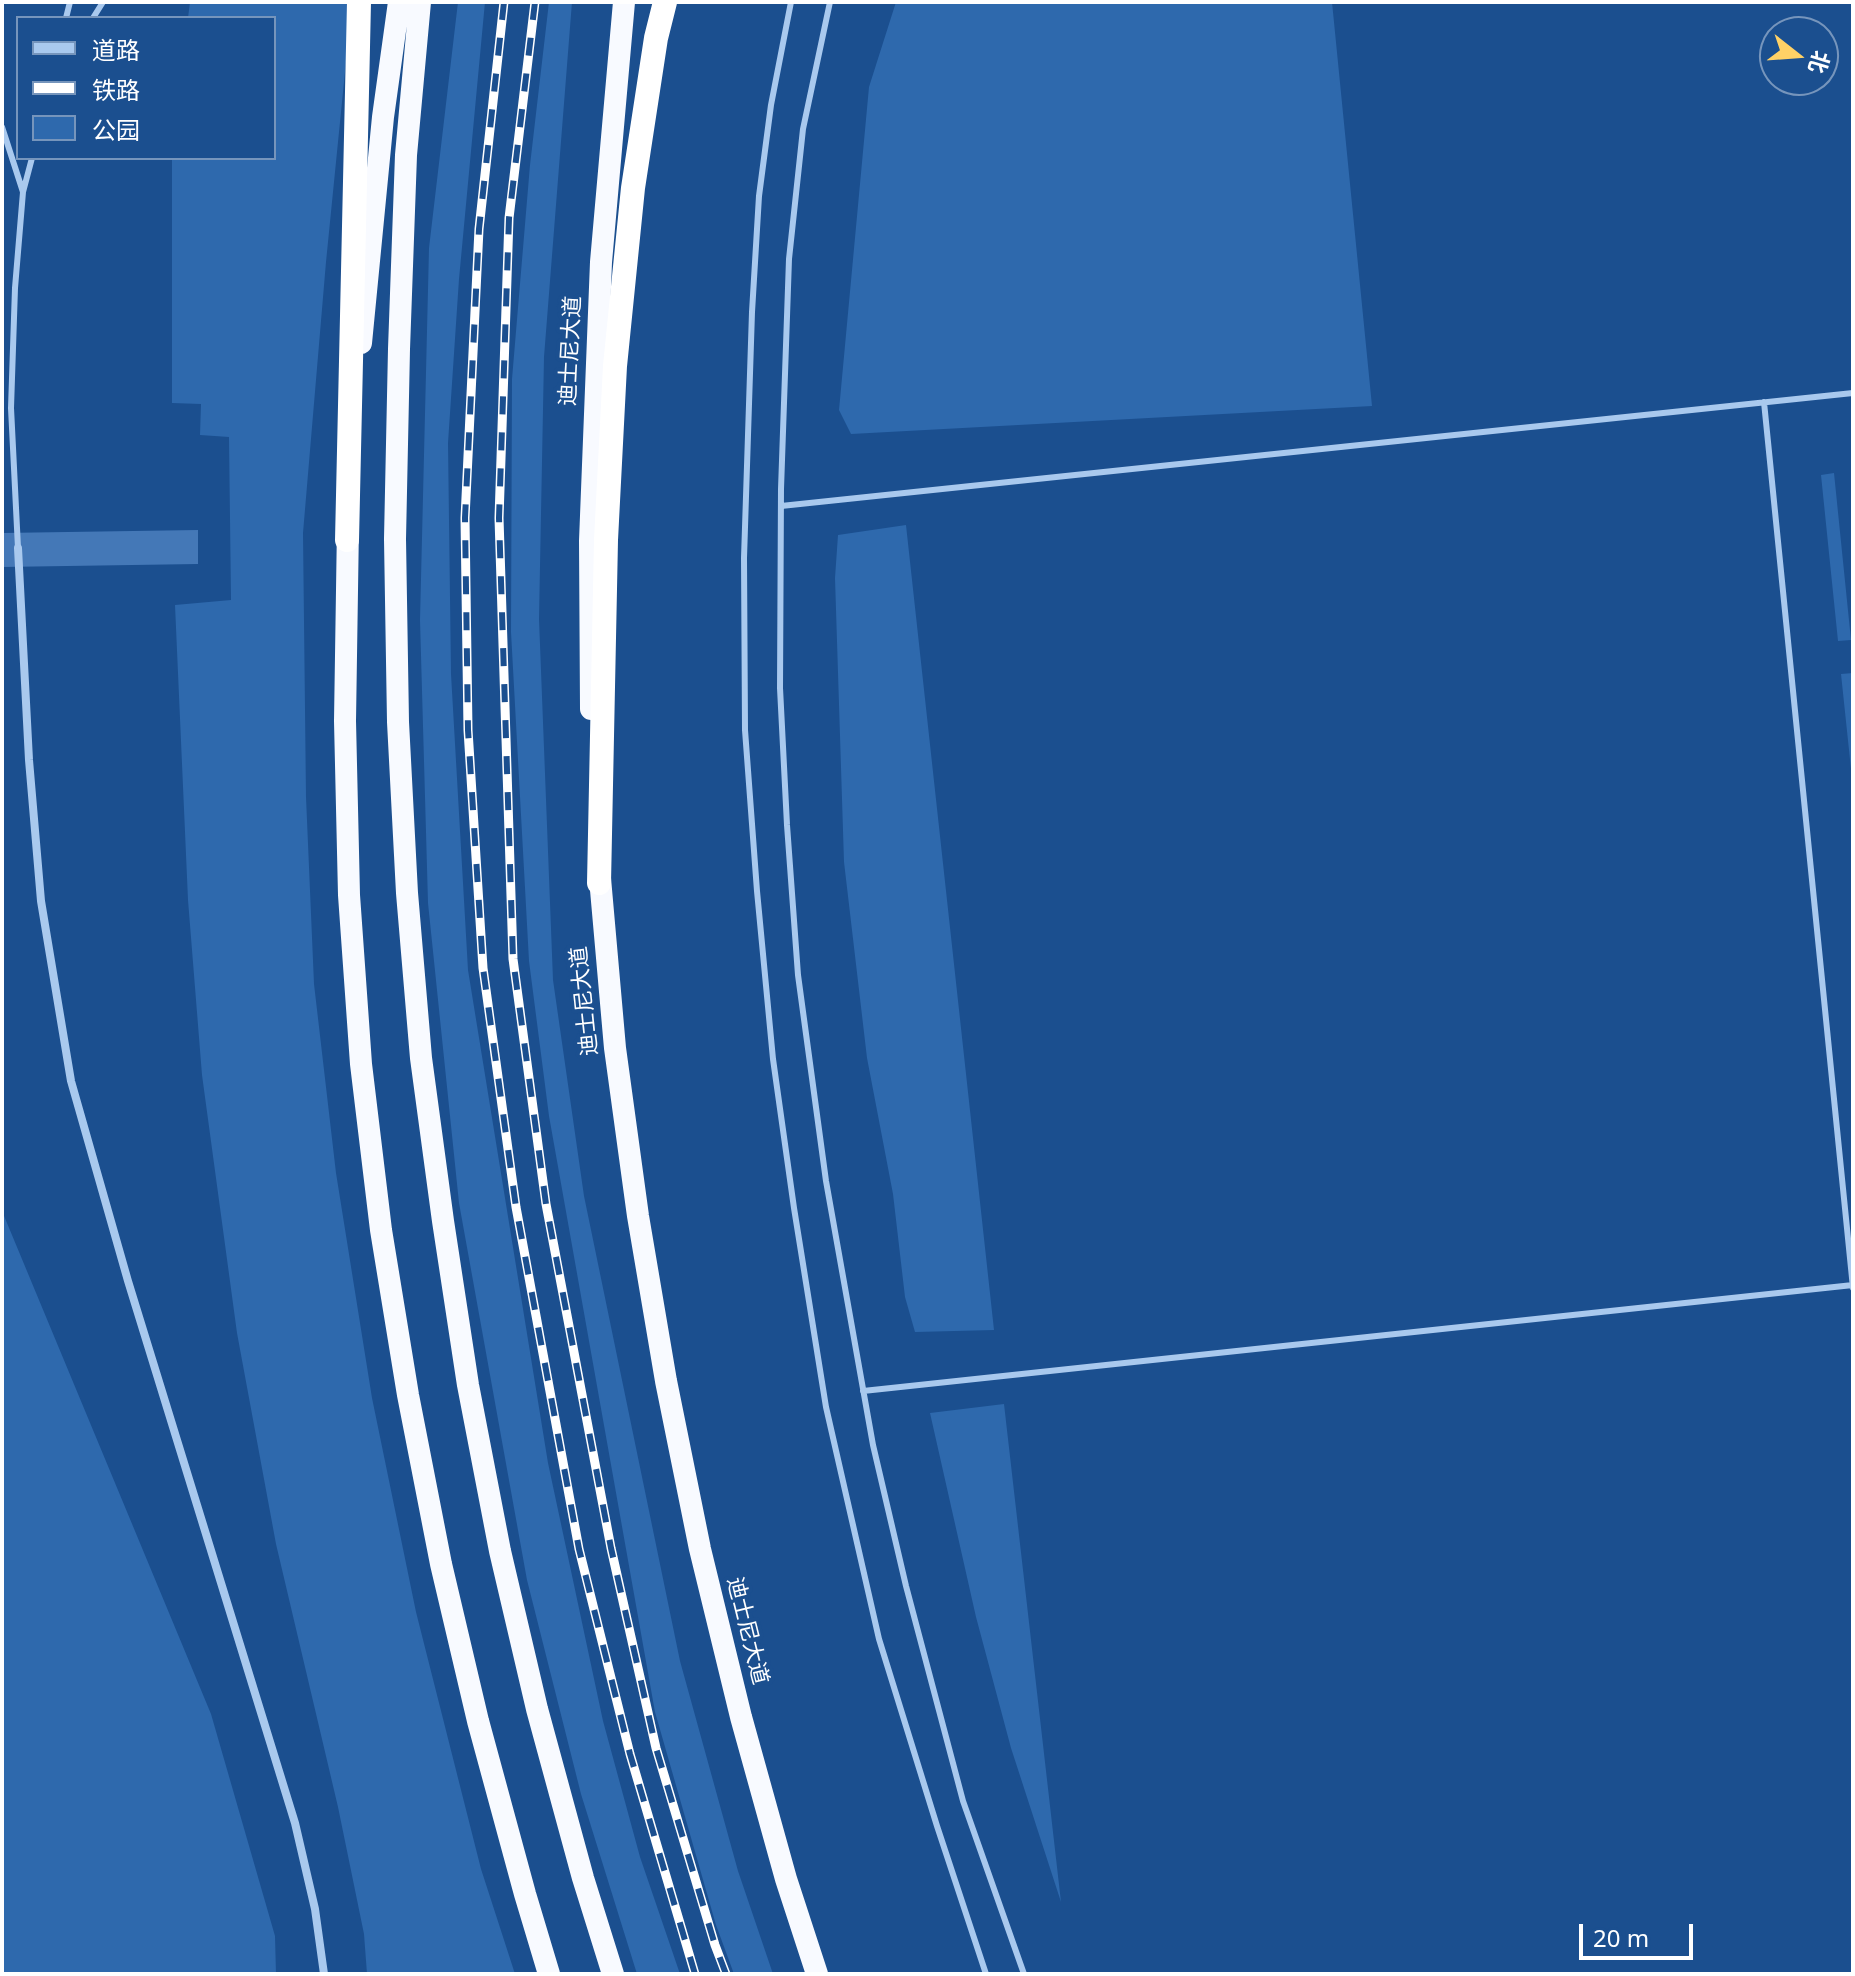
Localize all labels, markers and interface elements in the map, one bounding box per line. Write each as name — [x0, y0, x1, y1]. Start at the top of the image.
legend — [16, 16, 276, 160]
north arrow — [1759, 16, 1839, 96]
text: 道路 — [92, 33, 140, 66]
text: 北 — [1802, 48, 1838, 77]
text: 铁路 — [92, 73, 140, 106]
text: 公园 — [92, 113, 140, 146]
street label: 迪士尼大道 — [555, 295, 587, 407]
street label: 迪士尼大道 — [566, 945, 604, 1057]
street label: 迪士尼大道 — [721, 1574, 773, 1688]
scale bar — [1583, 1908, 1697, 1958]
text: 20 m — [1593, 1921, 1649, 1954]

